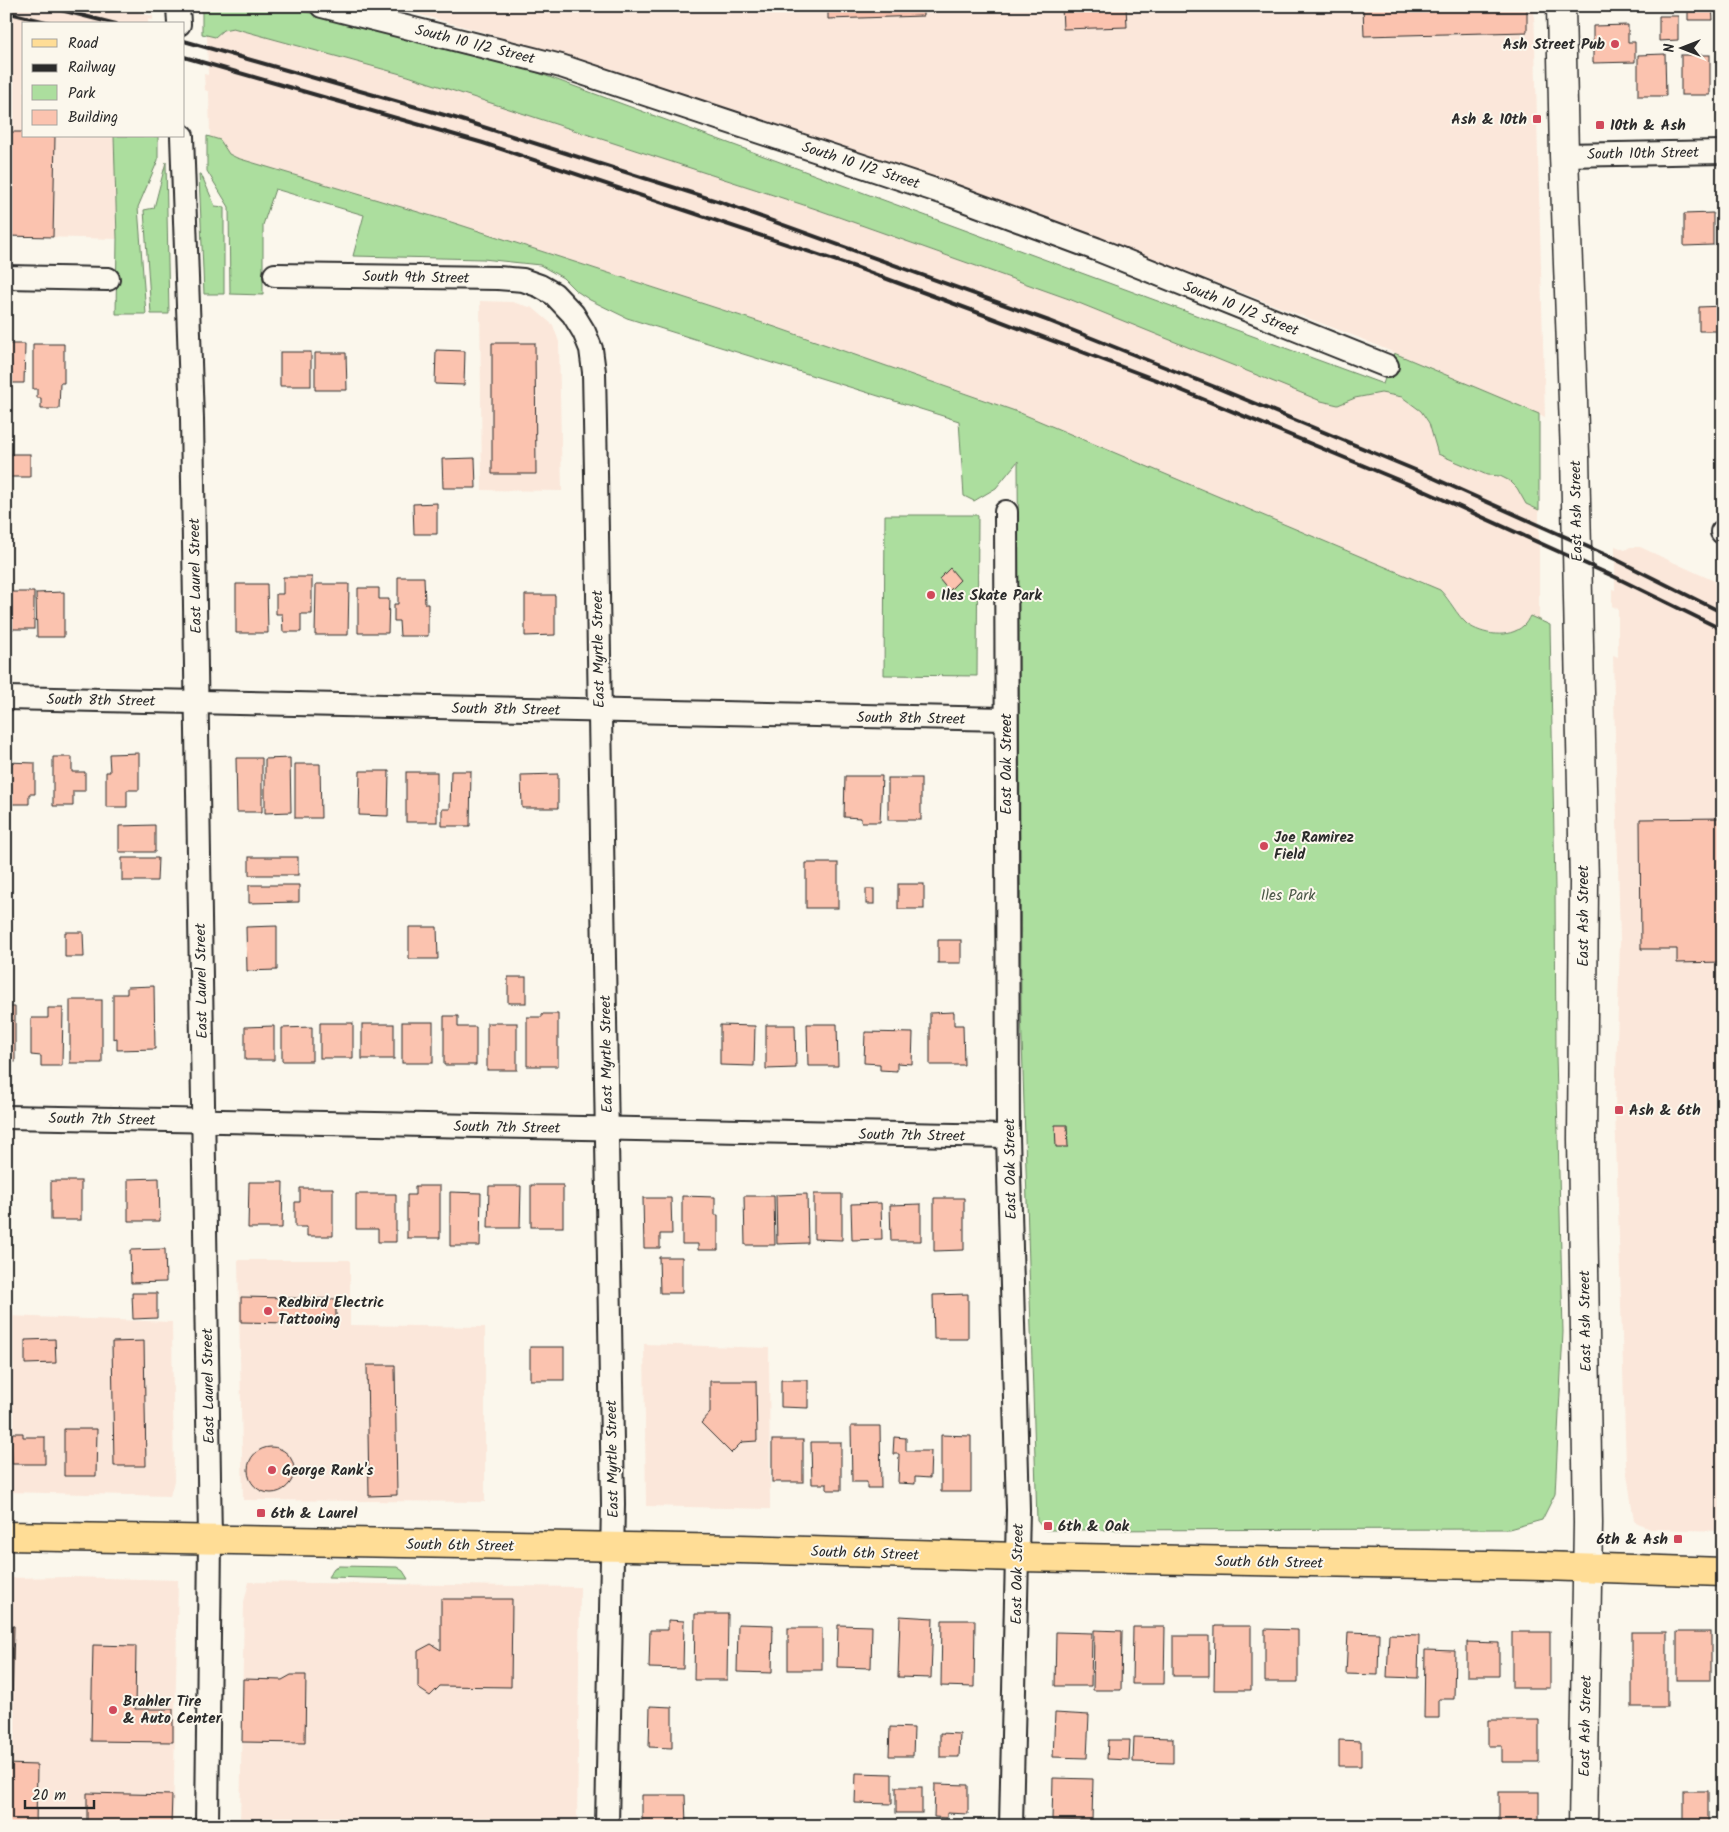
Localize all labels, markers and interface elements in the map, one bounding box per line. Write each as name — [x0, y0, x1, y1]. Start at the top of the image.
street label: South 10 1/2 Street — [412, 18, 537, 72]
legend — [22, 22, 185, 138]
north arrow — [1656, 22, 1706, 72]
text: Road — [68, 32, 99, 56]
place label: Ash Street Pub — [1503, 33, 1605, 57]
marker: Ash Street Pub — [1609, 38, 1621, 50]
text: N — [1659, 43, 1681, 52]
text: Railway — [68, 56, 116, 80]
text: Park — [68, 82, 96, 106]
text: Building — [68, 106, 118, 130]
place label: Ash & 10th — [1451, 108, 1527, 132]
marker: Ash & 10th — [1531, 113, 1543, 125]
place label: 10th & Ash — [1610, 114, 1686, 138]
marker: 10th & Ash — [1594, 119, 1606, 131]
street label: South 10 1/2 Street — [799, 136, 923, 196]
street label: South 10th Street — [1587, 141, 1699, 167]
street label: South 9th Street — [362, 265, 470, 291]
street label: South 10 1/2 Street — [1179, 275, 1302, 343]
street label: East Ash Street — [1564, 460, 1590, 562]
street label: East Laurel Street — [183, 518, 209, 634]
place label: Iles Skate Park — [941, 584, 1042, 608]
marker: Iles Skate Park — [925, 589, 937, 601]
street label: East Myrtle Street — [586, 590, 612, 708]
street label: South 8th Street — [46, 688, 156, 714]
street label: South 8th Street — [451, 697, 561, 723]
street label: South 8th Street — [856, 706, 966, 732]
street label: East Oak Street — [995, 713, 1019, 815]
place label: Joe Ramirez Field — [1274, 826, 1354, 867]
marker: Joe Ramirez Field — [1258, 840, 1270, 852]
street label: East Ash Street — [1572, 865, 1596, 967]
park label: Iles Park — [1261, 884, 1316, 908]
street label: East Laurel Street — [189, 923, 215, 1039]
street label: East Myrtle Street — [594, 995, 620, 1113]
place label: Ash & 6th — [1629, 1099, 1701, 1123]
marker: Ash & 6th — [1613, 1104, 1625, 1116]
street label: South 7th Street — [48, 1107, 156, 1133]
street label: South 7th Street — [453, 1115, 561, 1141]
street label: East Oak Street — [998, 1118, 1024, 1220]
street label: South 7th Street — [858, 1123, 966, 1149]
street label: East Ash Street — [1573, 1270, 1599, 1372]
place label: Redbird Electric Tattooing — [278, 1291, 384, 1332]
marker: Redbird Electric Tattooing — [262, 1305, 274, 1317]
street label: East Laurel Street — [196, 1328, 222, 1444]
street label: East Myrtle Street — [600, 1400, 626, 1518]
place label: George Rank's — [282, 1459, 374, 1483]
marker: George Rank's — [266, 1464, 278, 1476]
place label: 6th & Laurel — [271, 1502, 358, 1526]
marker: 6th & Laurel — [255, 1507, 267, 1519]
place label: 6th & Oak — [1058, 1515, 1130, 1539]
marker: 6th & Oak — [1042, 1520, 1054, 1532]
street label: East Oak Street — [1005, 1523, 1031, 1625]
place label: 6th & Ash — [1596, 1528, 1668, 1552]
street label: South 6th Street — [406, 1533, 514, 1559]
marker: 6th & Ash — [1672, 1533, 1684, 1545]
street label: South 6th Street — [811, 1540, 920, 1568]
street label: South 6th Street — [1215, 1550, 1323, 1576]
street label: East Ash Street — [1573, 1675, 1599, 1777]
place label: Brahler Tire & Auto Center — [123, 1690, 222, 1731]
marker: Brahler Tire & Auto Center — [107, 1704, 119, 1716]
scale bar — [25, 1777, 94, 1809]
text: 20 m — [32, 1784, 66, 1808]

